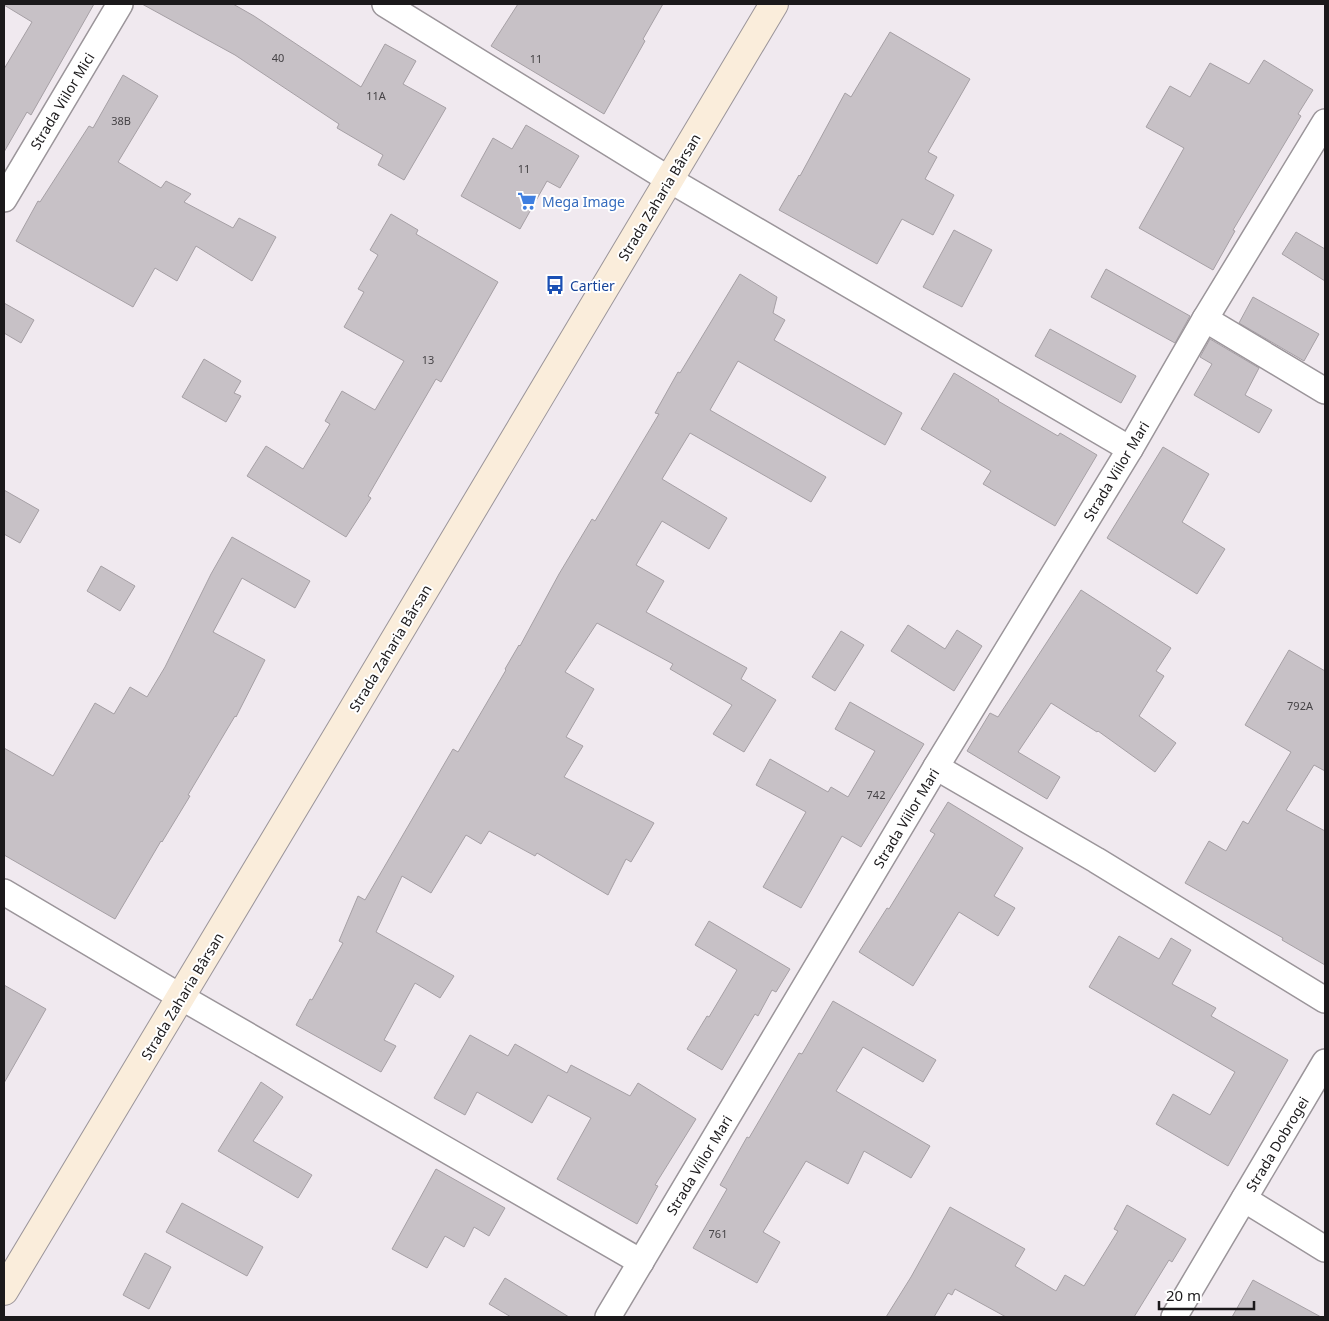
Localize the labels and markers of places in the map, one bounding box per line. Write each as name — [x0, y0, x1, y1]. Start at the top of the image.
supermarket icon: Mega Image — [516, 190, 538, 212]
place label: Mega Image — [542, 192, 625, 211]
bus stop icon: Cartier — [544, 274, 566, 296]
place label: Cartier — [570, 276, 615, 295]

